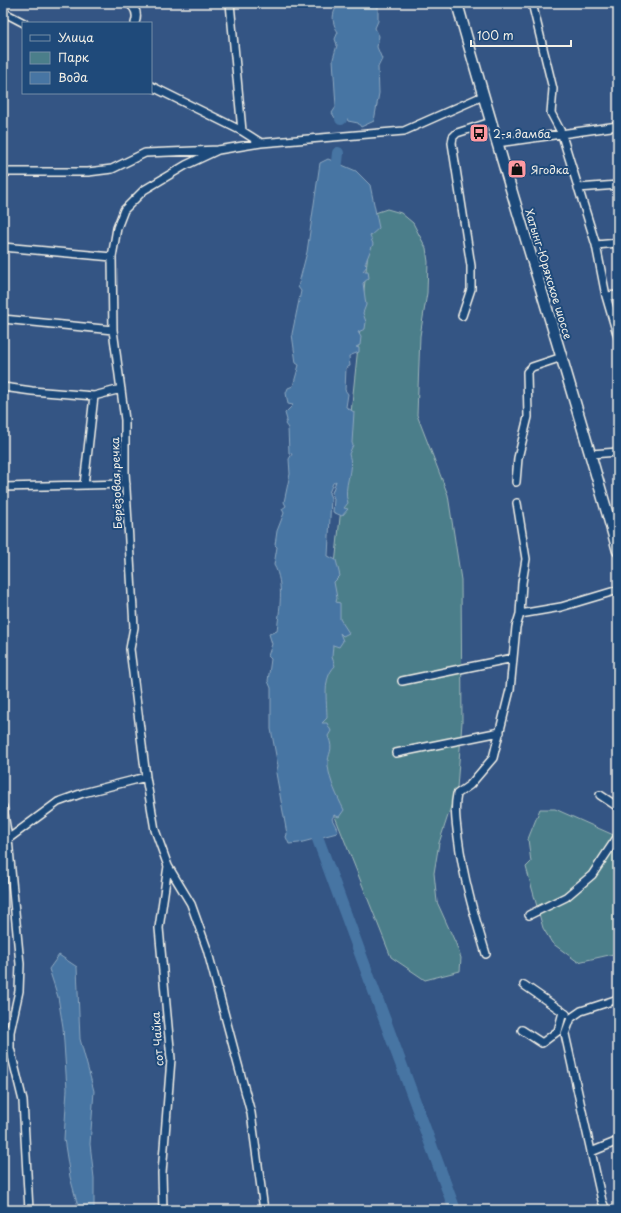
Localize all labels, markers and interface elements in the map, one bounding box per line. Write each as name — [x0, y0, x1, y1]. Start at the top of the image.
legend — [22, 22, 152, 94]
scale bar — [471, 22, 571, 48]
text: 100 m — [477, 26, 514, 44]
text: Улица — [58, 28, 94, 46]
text: Парк — [58, 48, 90, 66]
text: Вода — [58, 68, 88, 86]
bus stop icon: 2-я дамба — [468, 122, 490, 144]
place label: 2-я дамба — [493, 125, 551, 142]
shop icon: Ягодка — [506, 158, 528, 180]
place label: Ягодка — [531, 161, 569, 178]
street label: Хатынг-Юряхское шоссе — [521, 207, 577, 341]
street label: Берёзовая речка — [106, 437, 126, 529]
street label: сот Чайка — [147, 1011, 167, 1067]

